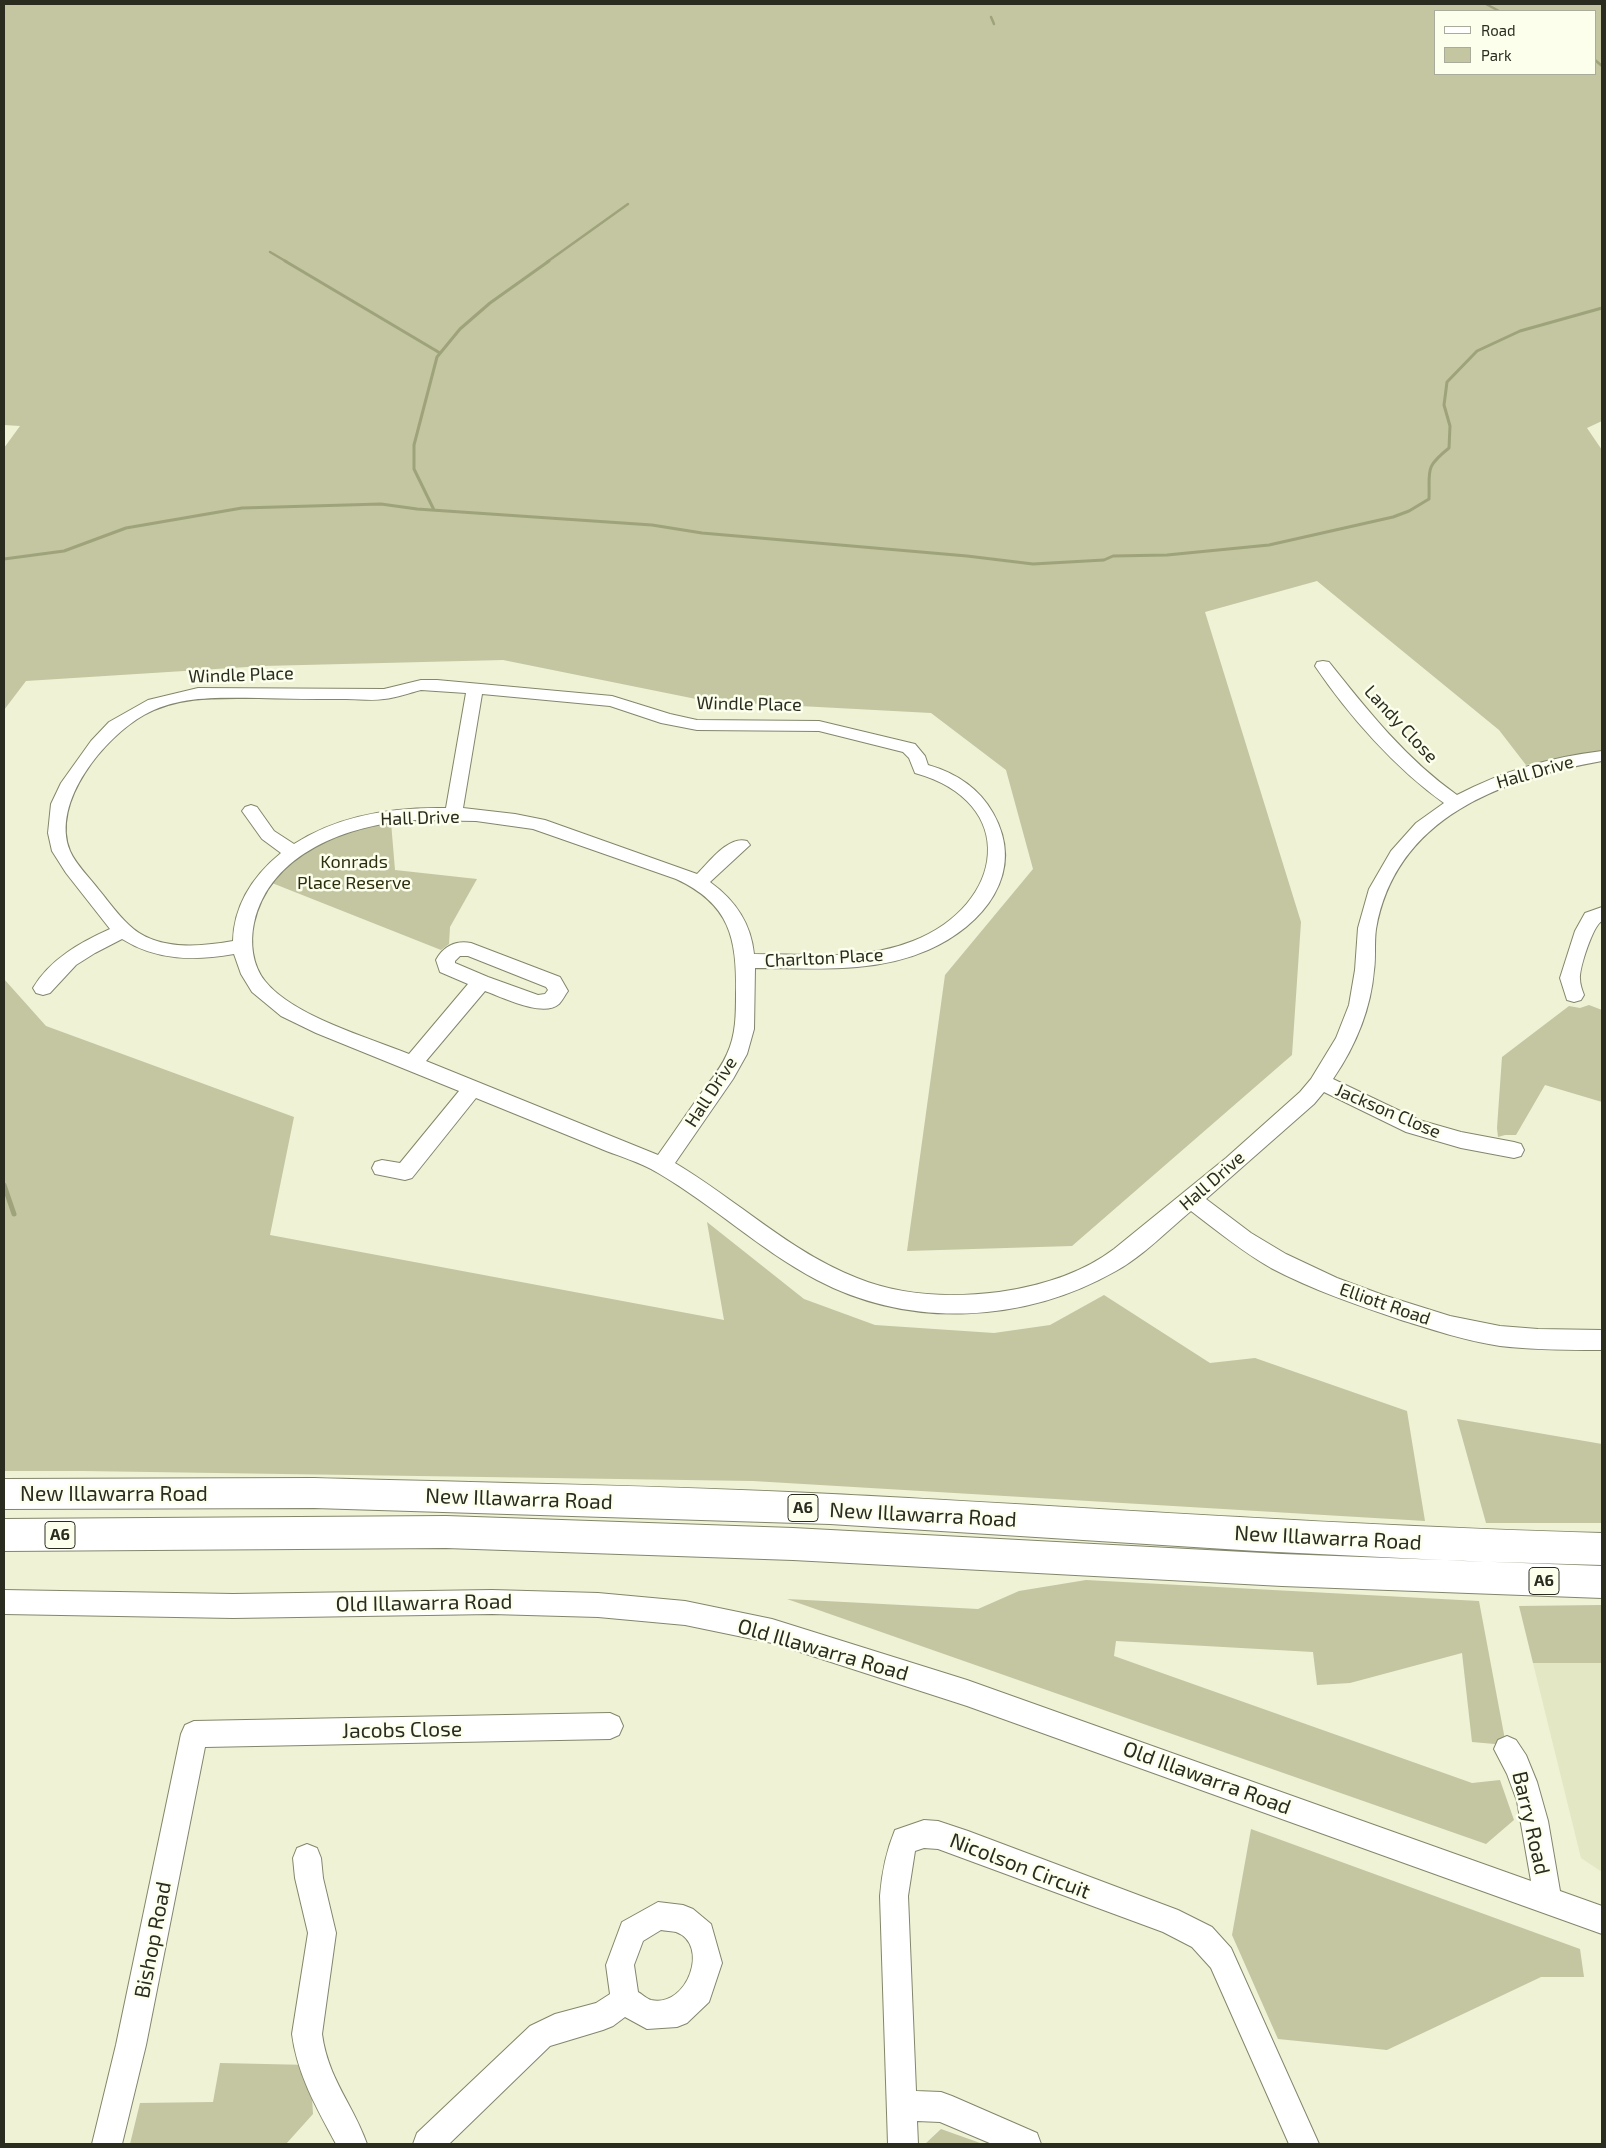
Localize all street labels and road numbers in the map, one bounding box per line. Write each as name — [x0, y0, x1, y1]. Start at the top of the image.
street label: Windle Place — [188, 662, 294, 688]
street label: Landy Close — [1360, 681, 1442, 767]
street label: Windle Place — [696, 692, 802, 716]
street label: Hall Drive — [1494, 751, 1576, 793]
street label: Hall Drive — [380, 806, 460, 830]
street label: Charlton Place — [764, 944, 884, 972]
street label: Hall Drive — [680, 1053, 742, 1131]
street label: Jackson Close — [1332, 1079, 1444, 1143]
street label: Hall Drive — [1175, 1147, 1249, 1215]
street label: Elliott Road — [1337, 1278, 1433, 1330]
street label: New Illawarra Road — [20, 1481, 208, 1507]
street label: New Illawarra Road — [425, 1483, 613, 1515]
road number: A6 — [788, 1495, 818, 1522]
street label: New Illawarra Road — [829, 1498, 1017, 1532]
street label: New Illawarra Road — [1234, 1521, 1422, 1555]
road number: A6 — [45, 1522, 75, 1548]
road number: A6 — [1529, 1568, 1559, 1594]
street label: Old Illawarra Road — [335, 1589, 513, 1617]
street label: Old Illawarra Road — [735, 1614, 911, 1686]
street label: Jacobs Close — [342, 1716, 462, 1744]
street label: Old Illawarra Road — [1120, 1736, 1294, 1820]
street label: Barry Road — [1507, 1769, 1555, 1877]
street label: Nicolson Circuit — [946, 1828, 1094, 1904]
street label: Bishop Road — [129, 1880, 177, 2000]

